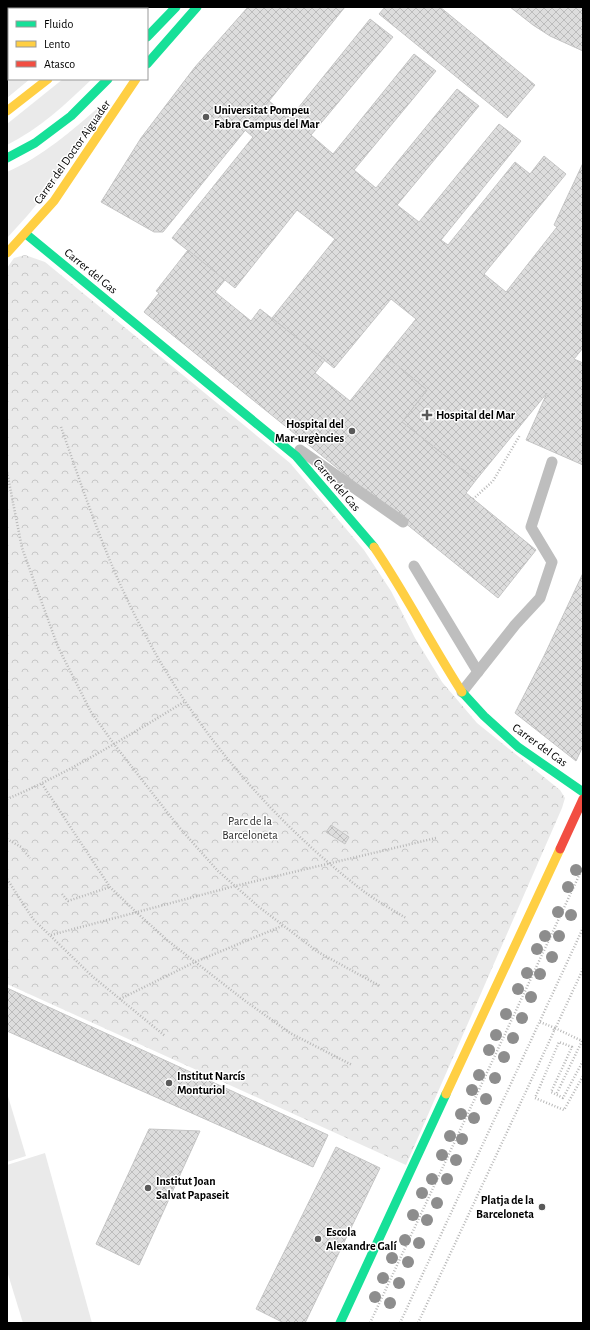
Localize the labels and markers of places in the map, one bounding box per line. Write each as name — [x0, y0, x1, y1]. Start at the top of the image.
place label: Universitat Pompeu Fabra Campus del Mar — [214, 104, 320, 130]
marker: Universitat Pompeu Fabra Campus del Mar — [201, 112, 211, 122]
marker: Hospital del Mar — [421, 409, 433, 421]
place label: Hospital del Mar — [436, 409, 516, 421]
place label: Hospital del Mar-urgències — [275, 418, 344, 444]
marker: Hospital del Mar-urgències — [347, 426, 357, 436]
place label: Institut Narcís Monturiol — [177, 1070, 246, 1096]
marker: Institut Narcís Monturiol — [164, 1078, 174, 1088]
place label: Institut Joan Salvat Papaseit — [156, 1175, 229, 1201]
marker: Institut Joan Salvat Papaseit — [143, 1183, 153, 1193]
place label: Platja de la Barceloneta — [476, 1194, 534, 1220]
marker: Platja de la Barceloneta — [537, 1202, 547, 1212]
place label: Escola Alexandre Galí — [326, 1226, 397, 1252]
marker: Escola Alexandre Galí — [313, 1234, 323, 1244]

